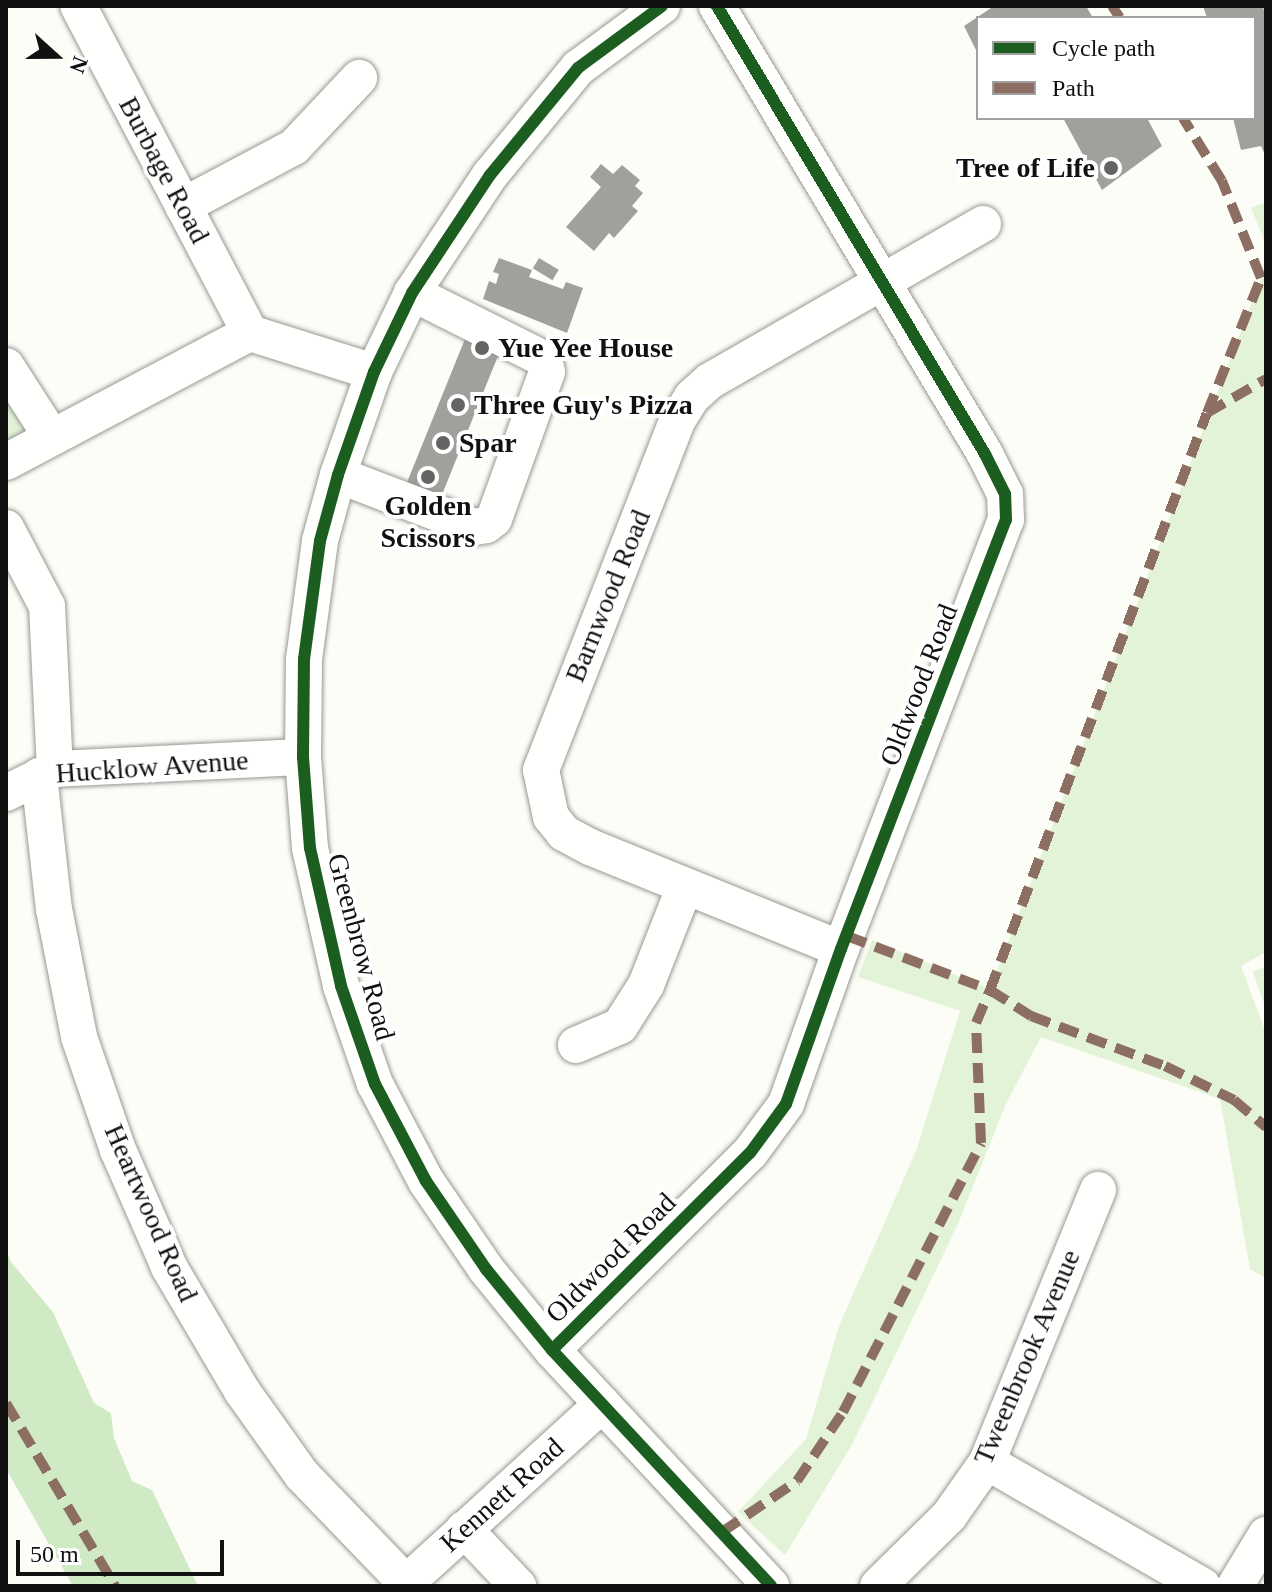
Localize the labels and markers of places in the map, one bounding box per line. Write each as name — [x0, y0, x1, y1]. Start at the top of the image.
place label: Tree of Life — [956, 151, 1095, 185]
marker: Tree of Life — [1102, 159, 1120, 177]
place label: Yue Yee House — [498, 331, 674, 365]
marker: Yue Yee House — [473, 339, 491, 357]
place label: Three Guy's Pizza — [474, 388, 693, 422]
marker: Three Guy's Pizza — [449, 396, 467, 414]
place label: Spar — [459, 426, 517, 460]
marker: Spar — [434, 434, 452, 452]
marker: Golden Scissors — [419, 468, 437, 486]
place label: Golden Scissors — [381, 489, 475, 555]

